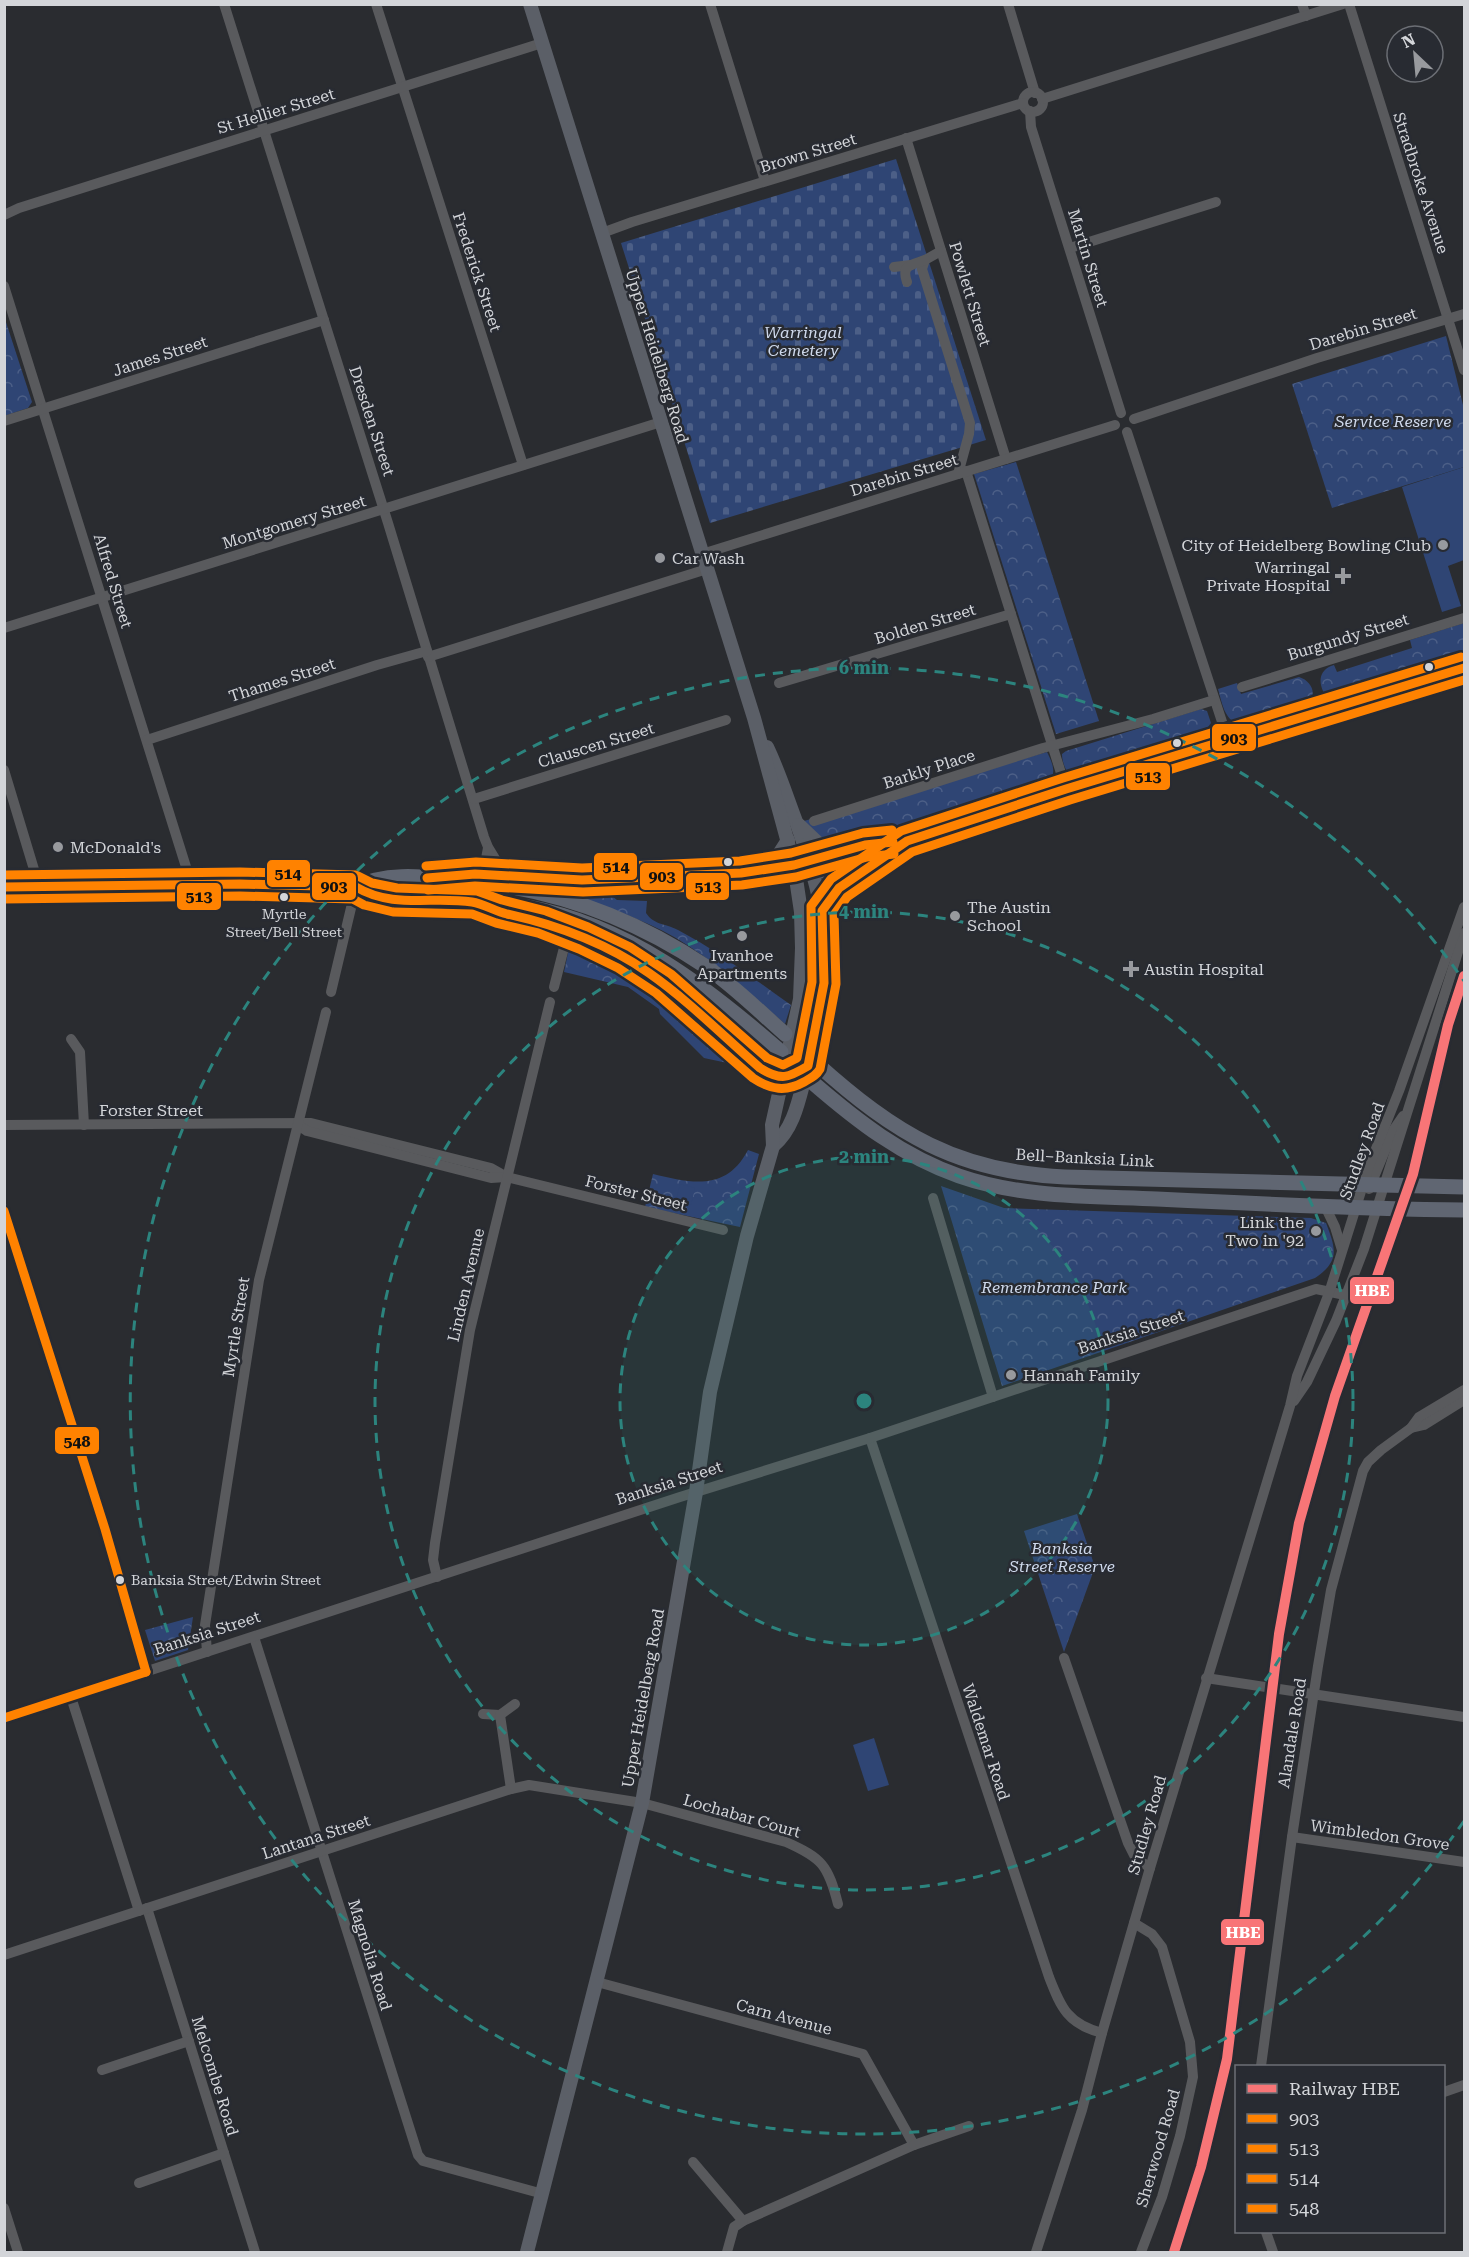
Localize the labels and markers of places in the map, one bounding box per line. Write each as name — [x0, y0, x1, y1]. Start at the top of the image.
place label: City of Heidelberg Bowling Club — [1182, 536, 1431, 555]
marker: City of Heidelberg Bowling Club — [1436, 538, 1450, 552]
place label: Car Wash — [672, 549, 745, 568]
marker: Car Wash — [653, 551, 667, 565]
place label: Warringal Private Hospital — [1206, 558, 1330, 595]
marker: Warringal Private Hospital — [1334, 567, 1352, 585]
unlabelled marker — [1423, 661, 1435, 673]
unlabelled marker — [1171, 737, 1183, 749]
place label: McDonald's — [70, 838, 162, 857]
marker: McDonald's — [51, 840, 65, 854]
unlabelled marker — [722, 856, 734, 868]
marker: Myrtle Street/Bell Street — [278, 891, 290, 903]
place label: The Austin School — [967, 898, 1051, 935]
place label: Myrtle Street/Bell Street — [226, 906, 342, 940]
marker: The Austin School — [948, 909, 962, 923]
marker: Ivanhoe Apartments — [735, 929, 749, 943]
place label: Ivanhoe Apartments — [697, 946, 787, 983]
marker: Austin Hospital — [1122, 960, 1140, 978]
place label: Austin Hospital — [1144, 960, 1264, 979]
place label: Link the Two in '92 — [1225, 1213, 1304, 1250]
marker: Link the Two in '92 — [1309, 1224, 1323, 1238]
place label: Hannah Family — [1023, 1366, 1141, 1385]
marker: Hannah Family — [1004, 1368, 1018, 1382]
centre of rings — [854, 1391, 874, 1411]
place label: Banksia Street/Edwin Street — [131, 1572, 321, 1588]
marker: Banksia Street/Edwin Street — [114, 1574, 126, 1586]

